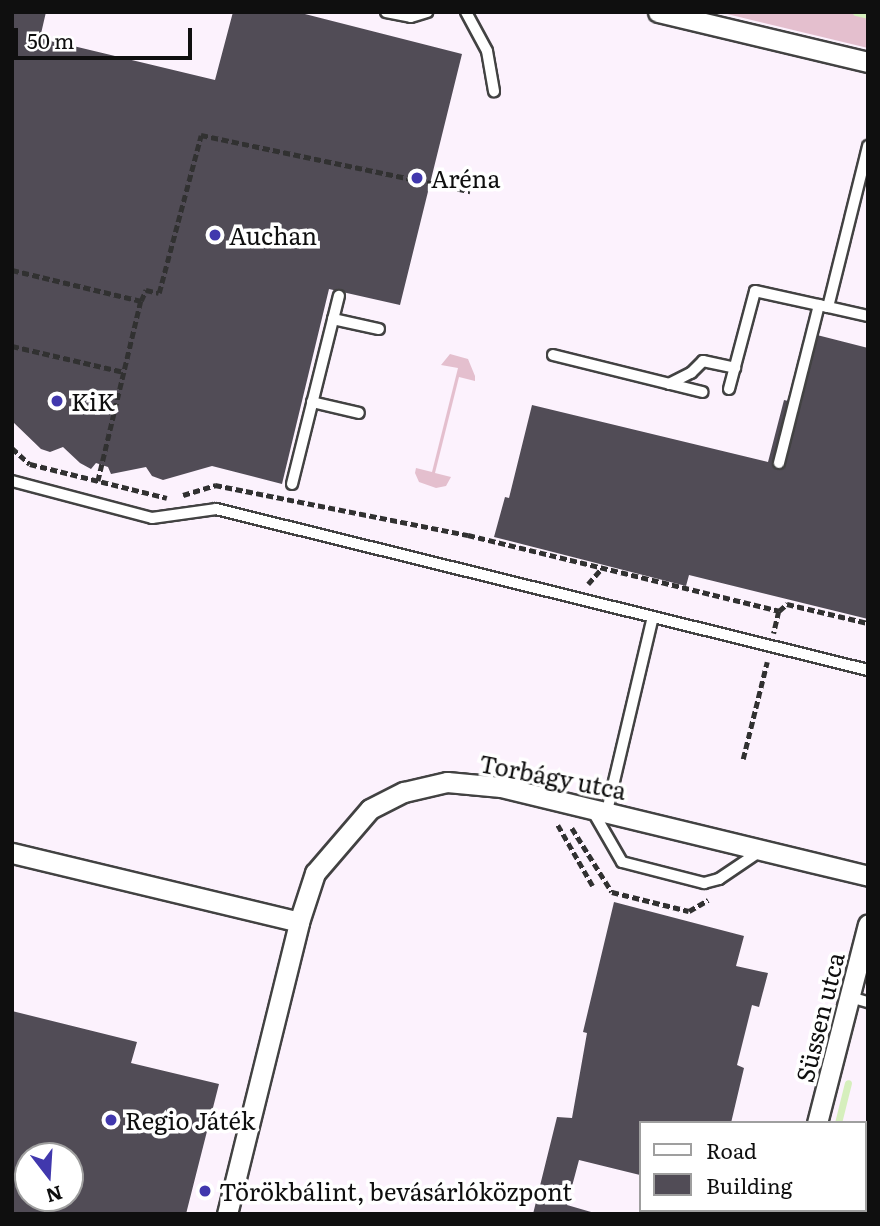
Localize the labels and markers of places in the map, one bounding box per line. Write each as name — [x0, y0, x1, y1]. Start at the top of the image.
place label: Aréna — [431, 164, 500, 192]
marker: Aréna — [409, 170, 425, 186]
place label: Auchan — [229, 221, 317, 249]
marker: Auchan — [207, 227, 223, 243]
place label: KiK — [71, 387, 115, 415]
marker: KiK — [49, 393, 65, 409]
place label: Regio Játék — [125, 1106, 255, 1134]
marker: Regio Játék — [103, 1112, 119, 1128]
place label: Törökbálint, bevásárlóközpont — [219, 1177, 572, 1205]
marker: Törökbálint, bevásárlóközpont — [197, 1183, 213, 1199]

